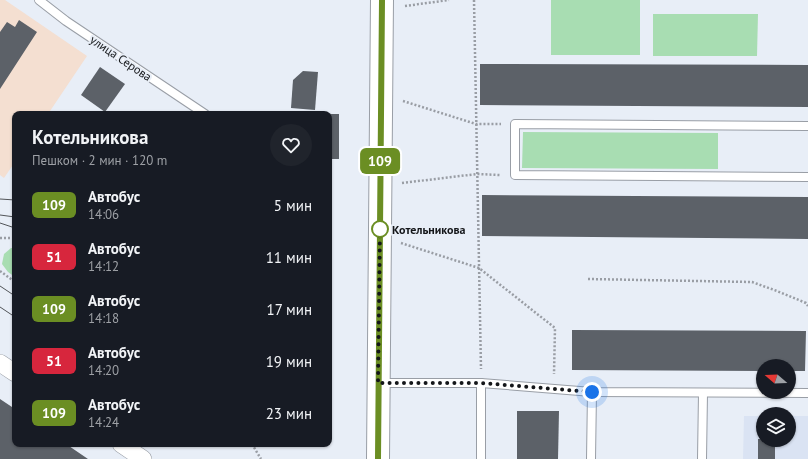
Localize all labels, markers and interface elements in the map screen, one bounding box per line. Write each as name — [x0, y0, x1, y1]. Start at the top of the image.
street label: улица Серова — [87, 32, 155, 84]
button: heart — [270, 124, 312, 166]
text: Котельникова — [32, 125, 148, 149]
line badge: 109 — [357, 148, 403, 174]
text: Пешком · 2 мин · 120 m — [32, 152, 167, 169]
text: 109 — [368, 152, 392, 170]
text: Автобус — [88, 187, 140, 206]
text: 109 — [42, 196, 66, 214]
text: 5 мин — [274, 196, 312, 215]
text: 14:06 — [88, 206, 119, 223]
marker: Котельникова — [371, 220, 389, 238]
place label: Котельникова — [392, 222, 466, 237]
text: Автобус — [88, 239, 140, 258]
text: 51 — [46, 248, 62, 266]
text: 11 мин — [266, 248, 312, 267]
text: 14:12 — [88, 258, 119, 275]
text: Автобус — [88, 291, 140, 310]
text: 109 — [42, 300, 66, 318]
text: 17 мин — [266, 300, 312, 319]
text: 14:18 — [88, 310, 119, 327]
text: Автобус — [88, 343, 140, 362]
text: 51 — [46, 352, 62, 370]
text: 19 мин — [266, 352, 312, 371]
north arrow — [756, 359, 796, 399]
map controls — [756, 359, 796, 447]
text: 14:20 — [88, 362, 119, 379]
your location — [582, 382, 602, 402]
text: Автобус — [88, 395, 140, 414]
text: 109 — [42, 404, 66, 422]
text: 23 мин — [266, 404, 312, 423]
button: layers — [756, 407, 796, 447]
text: 14:24 — [88, 414, 119, 431]

